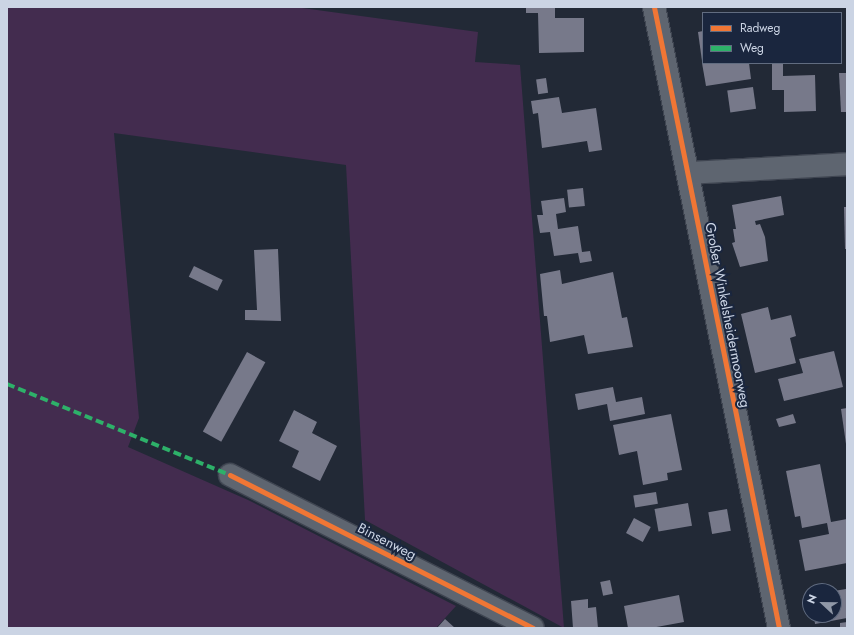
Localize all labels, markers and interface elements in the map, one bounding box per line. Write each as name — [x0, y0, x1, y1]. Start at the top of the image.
legend — [702, 12, 842, 64]
text: Radweg — [740, 19, 780, 37]
text: Weg — [740, 39, 764, 57]
street label: Großer Winkelsheidermoorweg — [702, 221, 754, 409]
street label: Binsenweg — [355, 519, 419, 563]
north arrow — [802, 583, 842, 623]
text: N — [803, 592, 821, 606]

